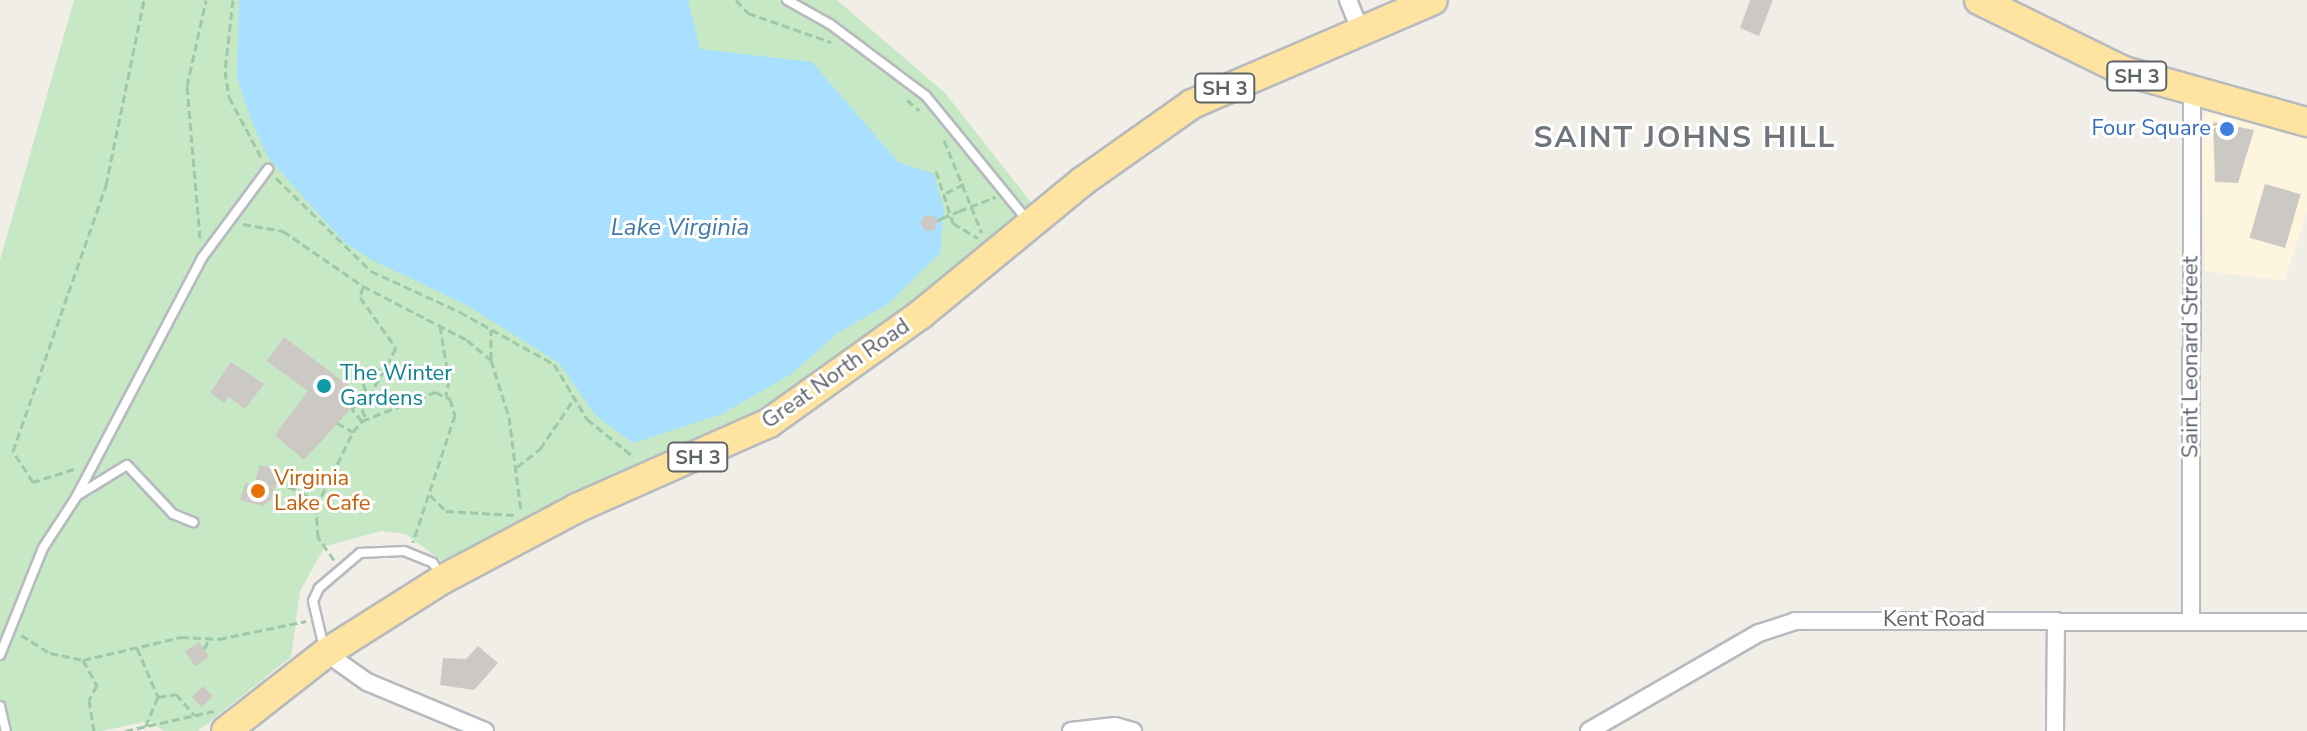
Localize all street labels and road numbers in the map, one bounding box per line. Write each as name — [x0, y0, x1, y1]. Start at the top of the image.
road number: SH 3 — [2105, 60, 2169, 92]
road number: SH 3 — [1193, 72, 1257, 104]
street label: Saint Leonard Street — [2178, 256, 2204, 458]
street label: Great North Road — [757, 313, 915, 435]
road number: SH 3 — [666, 441, 730, 473]
street label: Kent Road — [1883, 607, 1985, 633]

